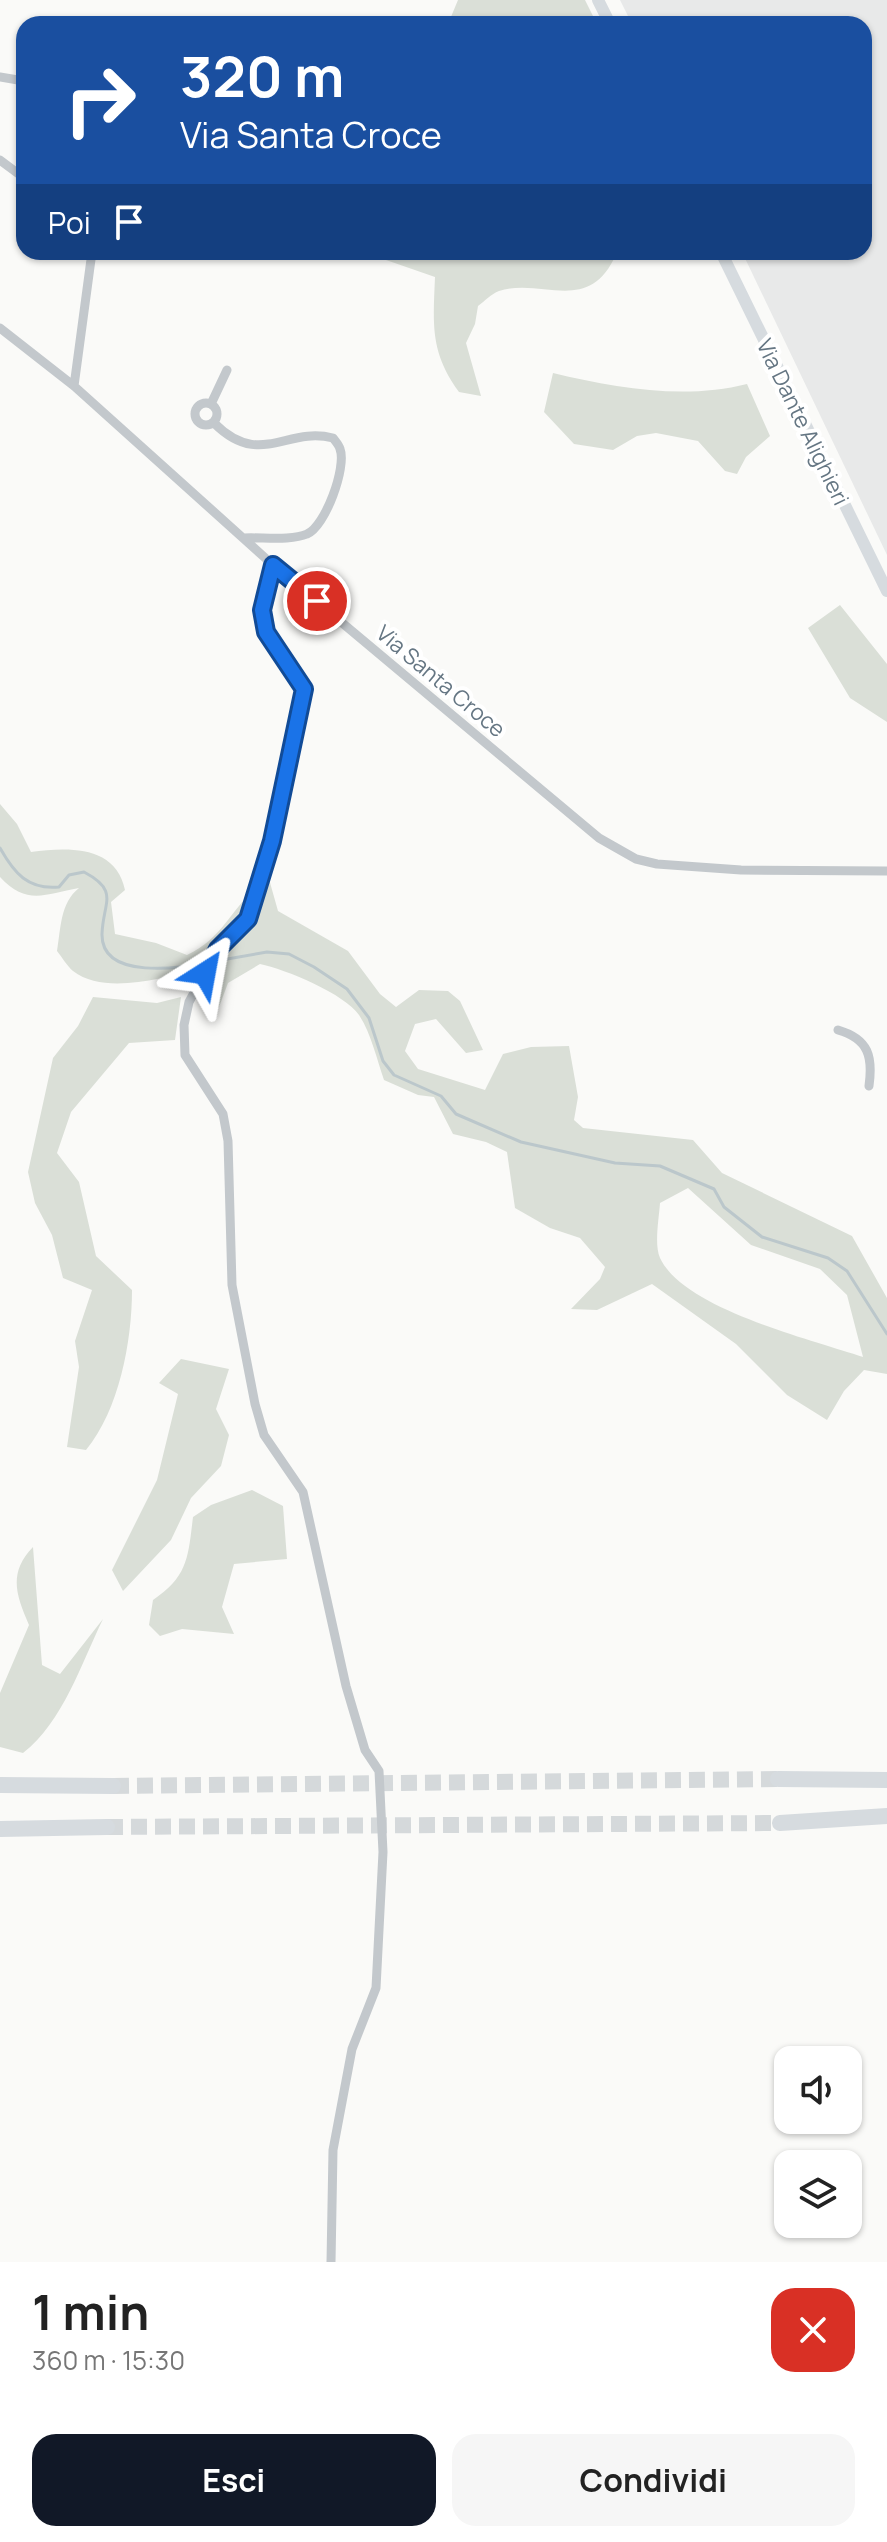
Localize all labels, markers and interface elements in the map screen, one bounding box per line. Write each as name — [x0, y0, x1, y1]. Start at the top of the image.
text: 320 m — [180, 37, 344, 114]
icon: right — [48, 48, 152, 152]
text: Via Santa Croce — [180, 110, 442, 159]
icon: arrive — [107, 200, 151, 244]
text: Poi — [48, 202, 91, 243]
street label: Via Dante Alighieri — [750, 334, 856, 510]
pin — [283, 567, 351, 635]
icon: arrive — [295, 579, 339, 623]
street label: Via Santa Croce — [370, 618, 512, 744]
position arrow — [163, 931, 247, 1015]
map controls — [774, 2046, 862, 2238]
button: sound — [774, 2046, 862, 2134]
button: layers — [774, 2150, 862, 2238]
text: 1 min — [32, 2279, 149, 2344]
button: close — [771, 2288, 855, 2372]
text: 360 m · 15:30 — [32, 2342, 185, 2378]
button: Esci — [32, 2434, 436, 2526]
button: Condividi — [452, 2434, 855, 2526]

